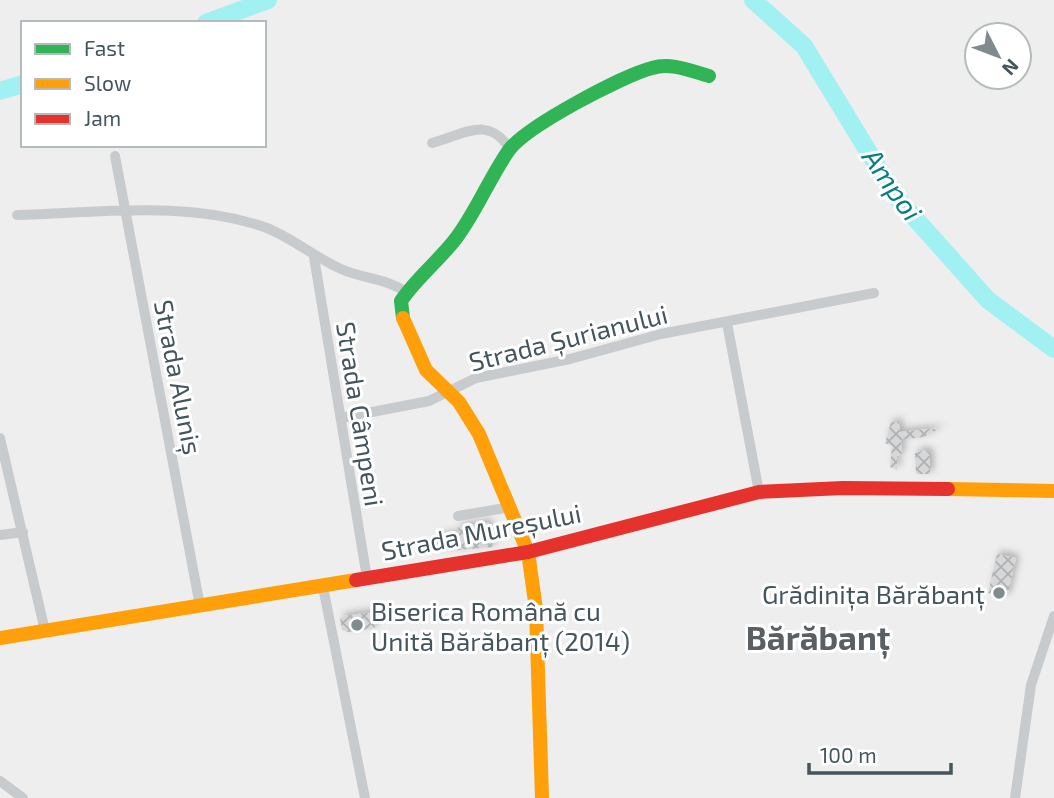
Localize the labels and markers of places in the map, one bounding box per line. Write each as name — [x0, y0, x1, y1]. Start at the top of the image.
place label: Grădinița Bărăbanț — [762, 578, 985, 611]
marker: Grădinița Bărăbanț — [991, 585, 1007, 601]
place label: Biserica Română cu Unită Bărăbanț (2014) — [371, 595, 630, 658]
marker: Biserica Română cu Unită Bărăbanț (2014) — [349, 617, 365, 633]

